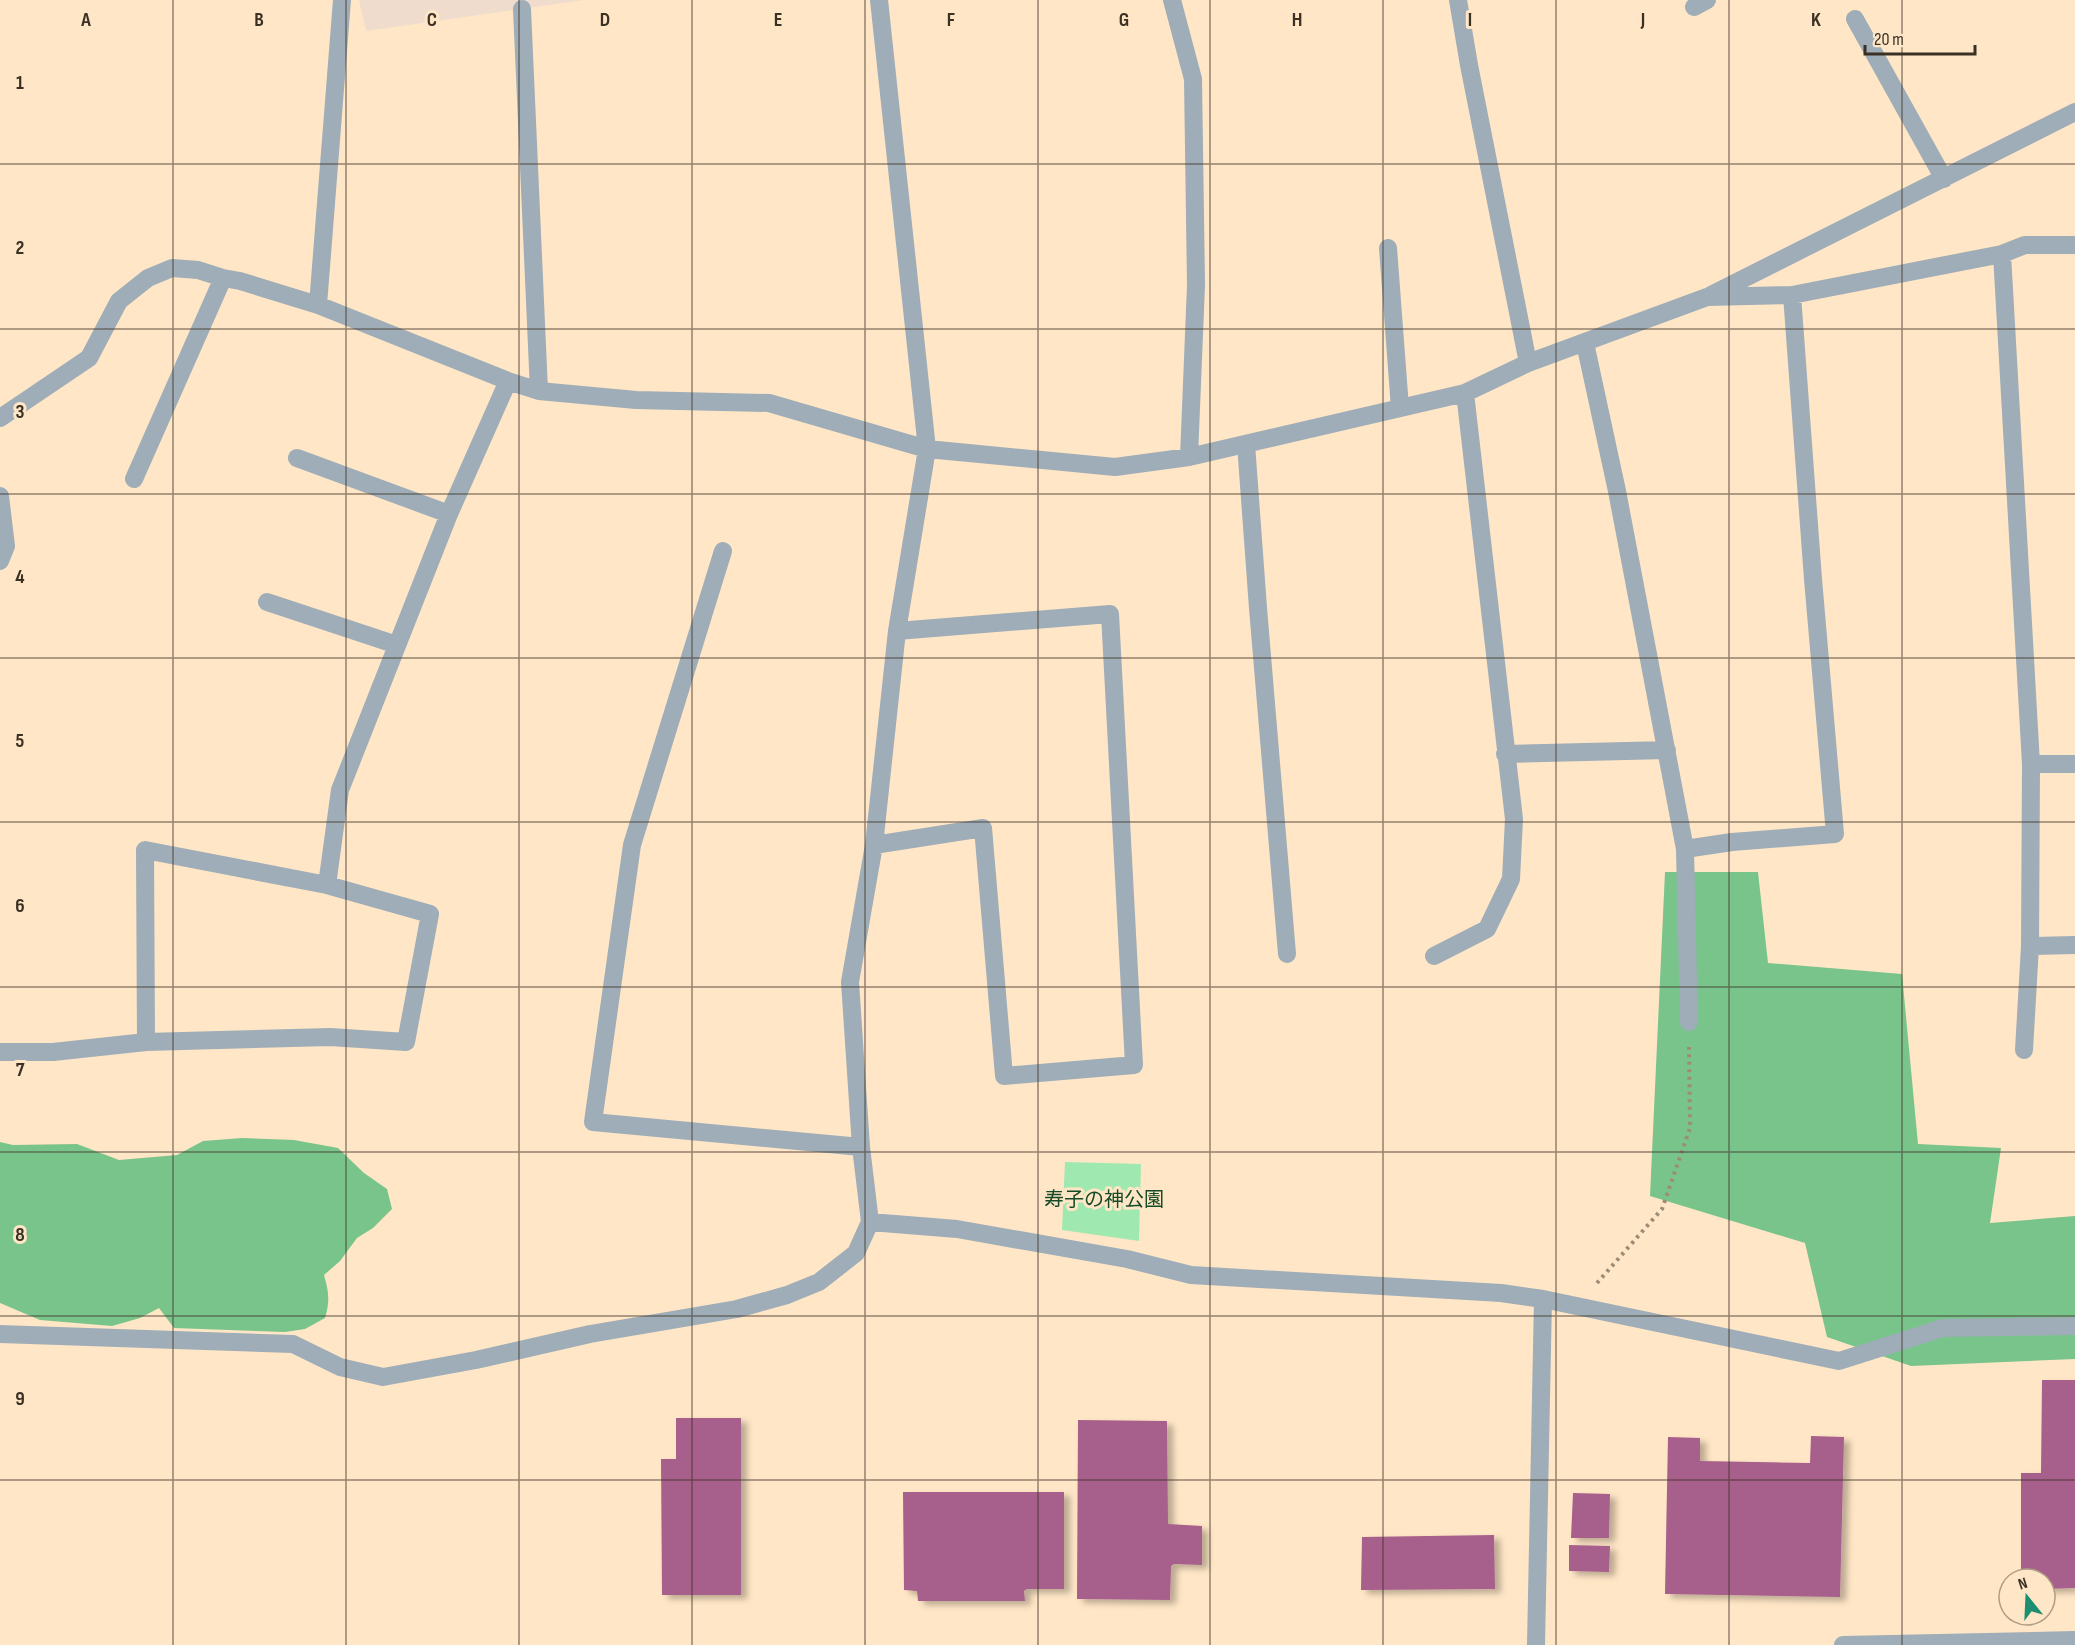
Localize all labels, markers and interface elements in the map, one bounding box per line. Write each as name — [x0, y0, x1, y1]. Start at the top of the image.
text: A — [80, 8, 91, 32]
text: B — [254, 8, 264, 32]
text: C — [427, 8, 437, 32]
text: D — [600, 8, 610, 32]
text: E — [774, 8, 782, 32]
text: F — [947, 8, 955, 32]
text: G — [1119, 8, 1129, 32]
text: H — [1292, 8, 1302, 32]
text: I — [1468, 8, 1472, 32]
text: J — [1640, 8, 1645, 32]
text: K — [1811, 8, 1821, 32]
scale bar — [1865, 18, 1974, 56]
text: 20 m — [1874, 29, 1904, 50]
text: 1 — [16, 71, 24, 95]
text: 2 — [16, 236, 24, 260]
text: 3 — [16, 400, 25, 424]
text: 4 — [15, 565, 25, 589]
text: 5 — [16, 729, 25, 753]
text: 6 — [15, 894, 25, 918]
text: 7 — [16, 1058, 25, 1082]
park label: 寿子の神公園 — [1044, 1188, 1164, 1212]
text: 8 — [15, 1223, 25, 1247]
text: 9 — [15, 1387, 25, 1411]
north arrow — [1997, 1567, 2057, 1627]
text: N — [2016, 1574, 2030, 1595]

